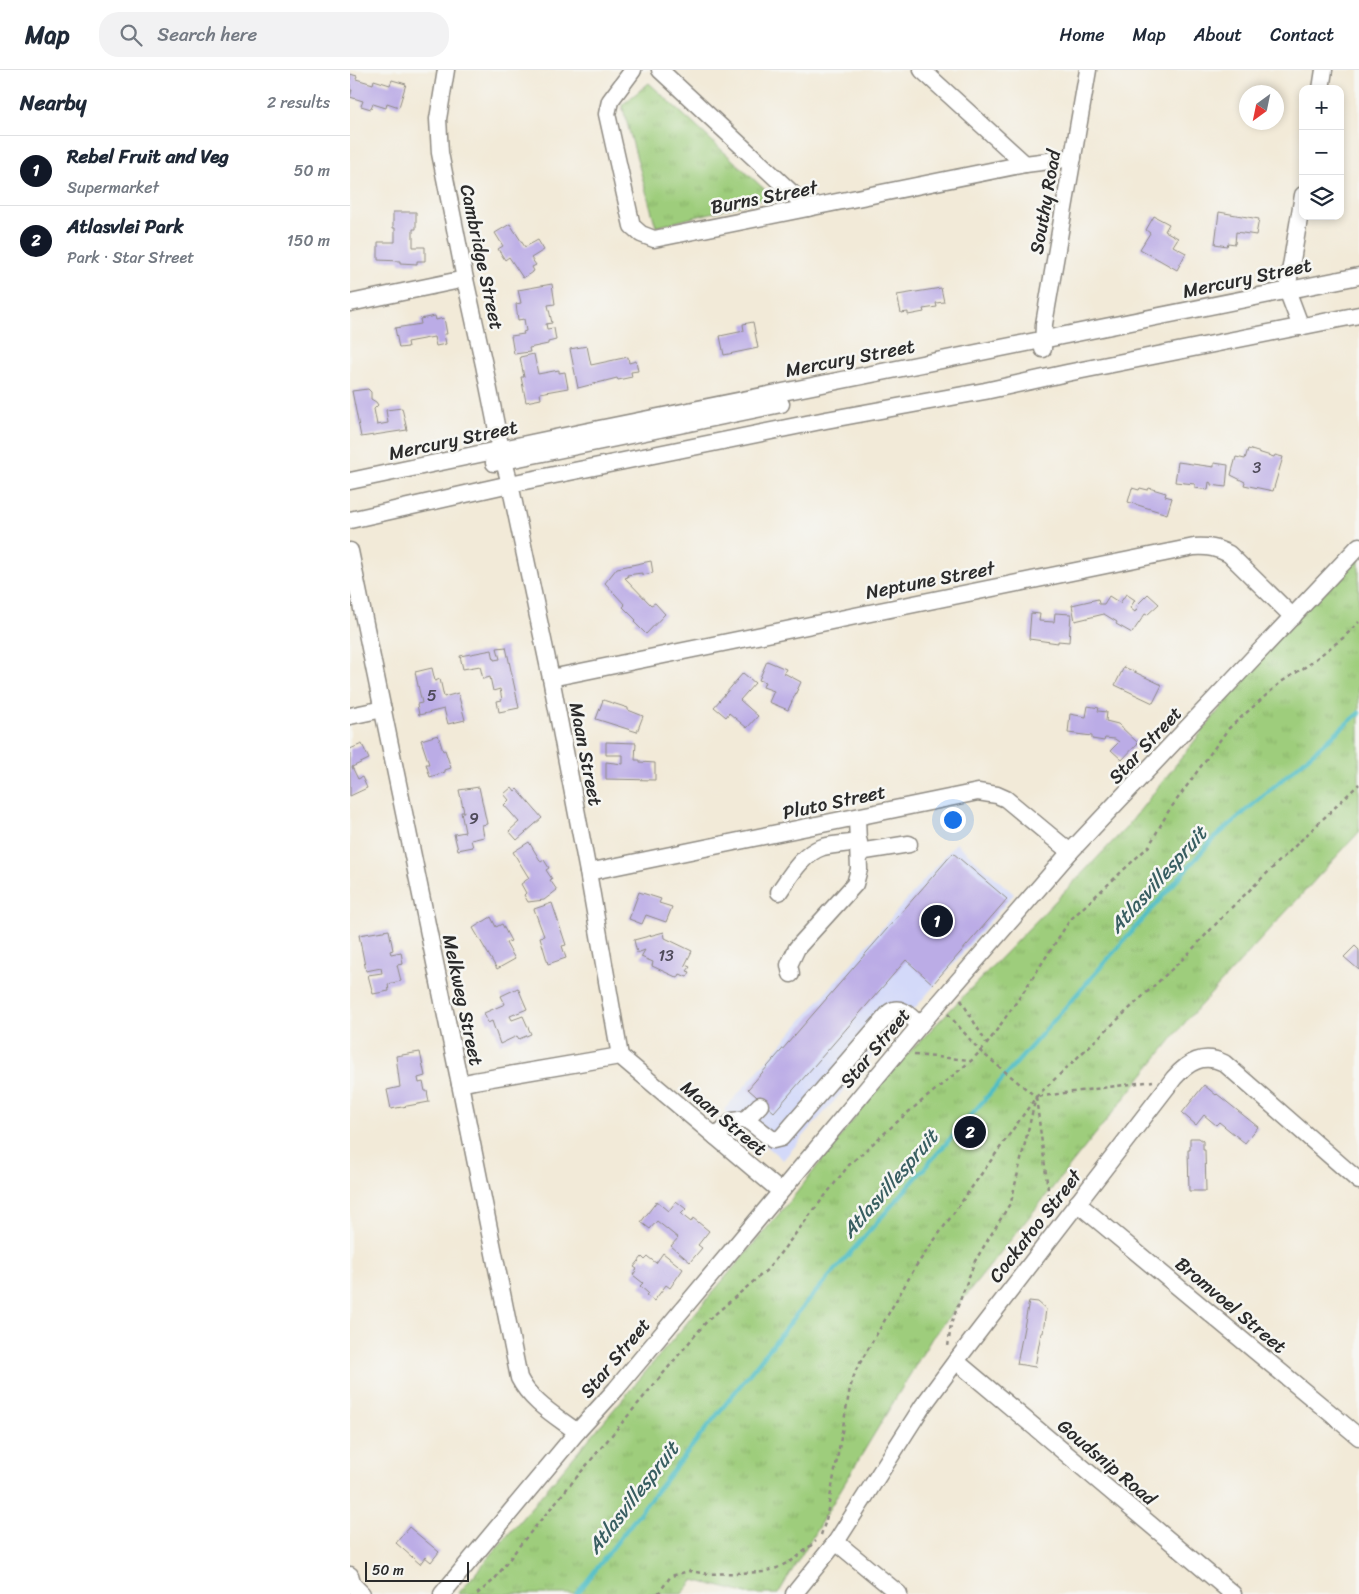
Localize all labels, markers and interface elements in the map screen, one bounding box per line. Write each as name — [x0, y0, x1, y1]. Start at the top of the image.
search box — [99, 12, 449, 57]
text: Map — [25, 14, 69, 56]
text: Search here — [157, 18, 257, 51]
text: Home — [1060, 19, 1105, 51]
text: Map — [1133, 19, 1166, 51]
text: About — [1194, 19, 1242, 51]
text: Contact — [1270, 19, 1334, 51]
icon: search — [117, 21, 145, 49]
text: Nearby — [20, 84, 86, 122]
north arrow — [1239, 85, 1284, 130]
map controls — [1299, 85, 1344, 220]
button: + — [1299, 85, 1344, 130]
text: 2 results — [267, 88, 330, 117]
button: − — [1299, 130, 1344, 175]
text: Rebel Fruit and Veg — [67, 140, 229, 173]
street label: Southy Road — [1020, 145, 1071, 257]
text: 1 — [33, 156, 39, 185]
text: 50 m — [294, 156, 330, 185]
street label: Burns Street — [708, 170, 822, 224]
text: Supermarket — [67, 173, 159, 202]
button: layers — [1299, 175, 1344, 220]
street label: Cambridge Street — [450, 181, 514, 333]
text: Atlasvlei Park — [67, 210, 184, 243]
text: 2 — [31, 226, 41, 255]
text: 150 m — [287, 226, 330, 255]
text: Park · Star Street — [67, 243, 194, 272]
street label: Mercury Street — [1179, 248, 1315, 308]
street label: Mercury Street — [782, 329, 918, 387]
street label: Mercury Street — [385, 410, 521, 470]
house number: 3 — [1253, 453, 1262, 482]
street label: Neptune Street — [863, 551, 999, 609]
house number: 5 — [427, 681, 437, 710]
street label: Star Street — [1100, 698, 1190, 792]
street label: Maan Street — [560, 699, 612, 809]
street label: Pluto Street — [779, 775, 889, 829]
house number: 9 — [469, 804, 479, 833]
your location — [940, 807, 966, 833]
water label: Atlasvillespruit — [1099, 817, 1218, 942]
pin: 1 — [921, 902, 953, 940]
street label: Melkweg Street — [433, 931, 493, 1069]
house number: 13 — [658, 941, 674, 970]
street label: Star Street — [831, 1000, 919, 1096]
street label: Maan Street — [673, 1072, 775, 1164]
pin: 2 — [954, 1113, 986, 1151]
water label: Atlasvillespruit — [832, 1120, 949, 1247]
street label: Cockatoo Street — [980, 1161, 1091, 1290]
street label: Bromvoel Street — [1168, 1248, 1294, 1362]
street label: Star Street — [571, 1310, 659, 1406]
street label: Goudsnip Road — [1050, 1410, 1165, 1514]
water label: Atlasvillespruit — [577, 1432, 690, 1563]
text: 50 m — [372, 1558, 404, 1583]
scale bar — [365, 1559, 469, 1582]

